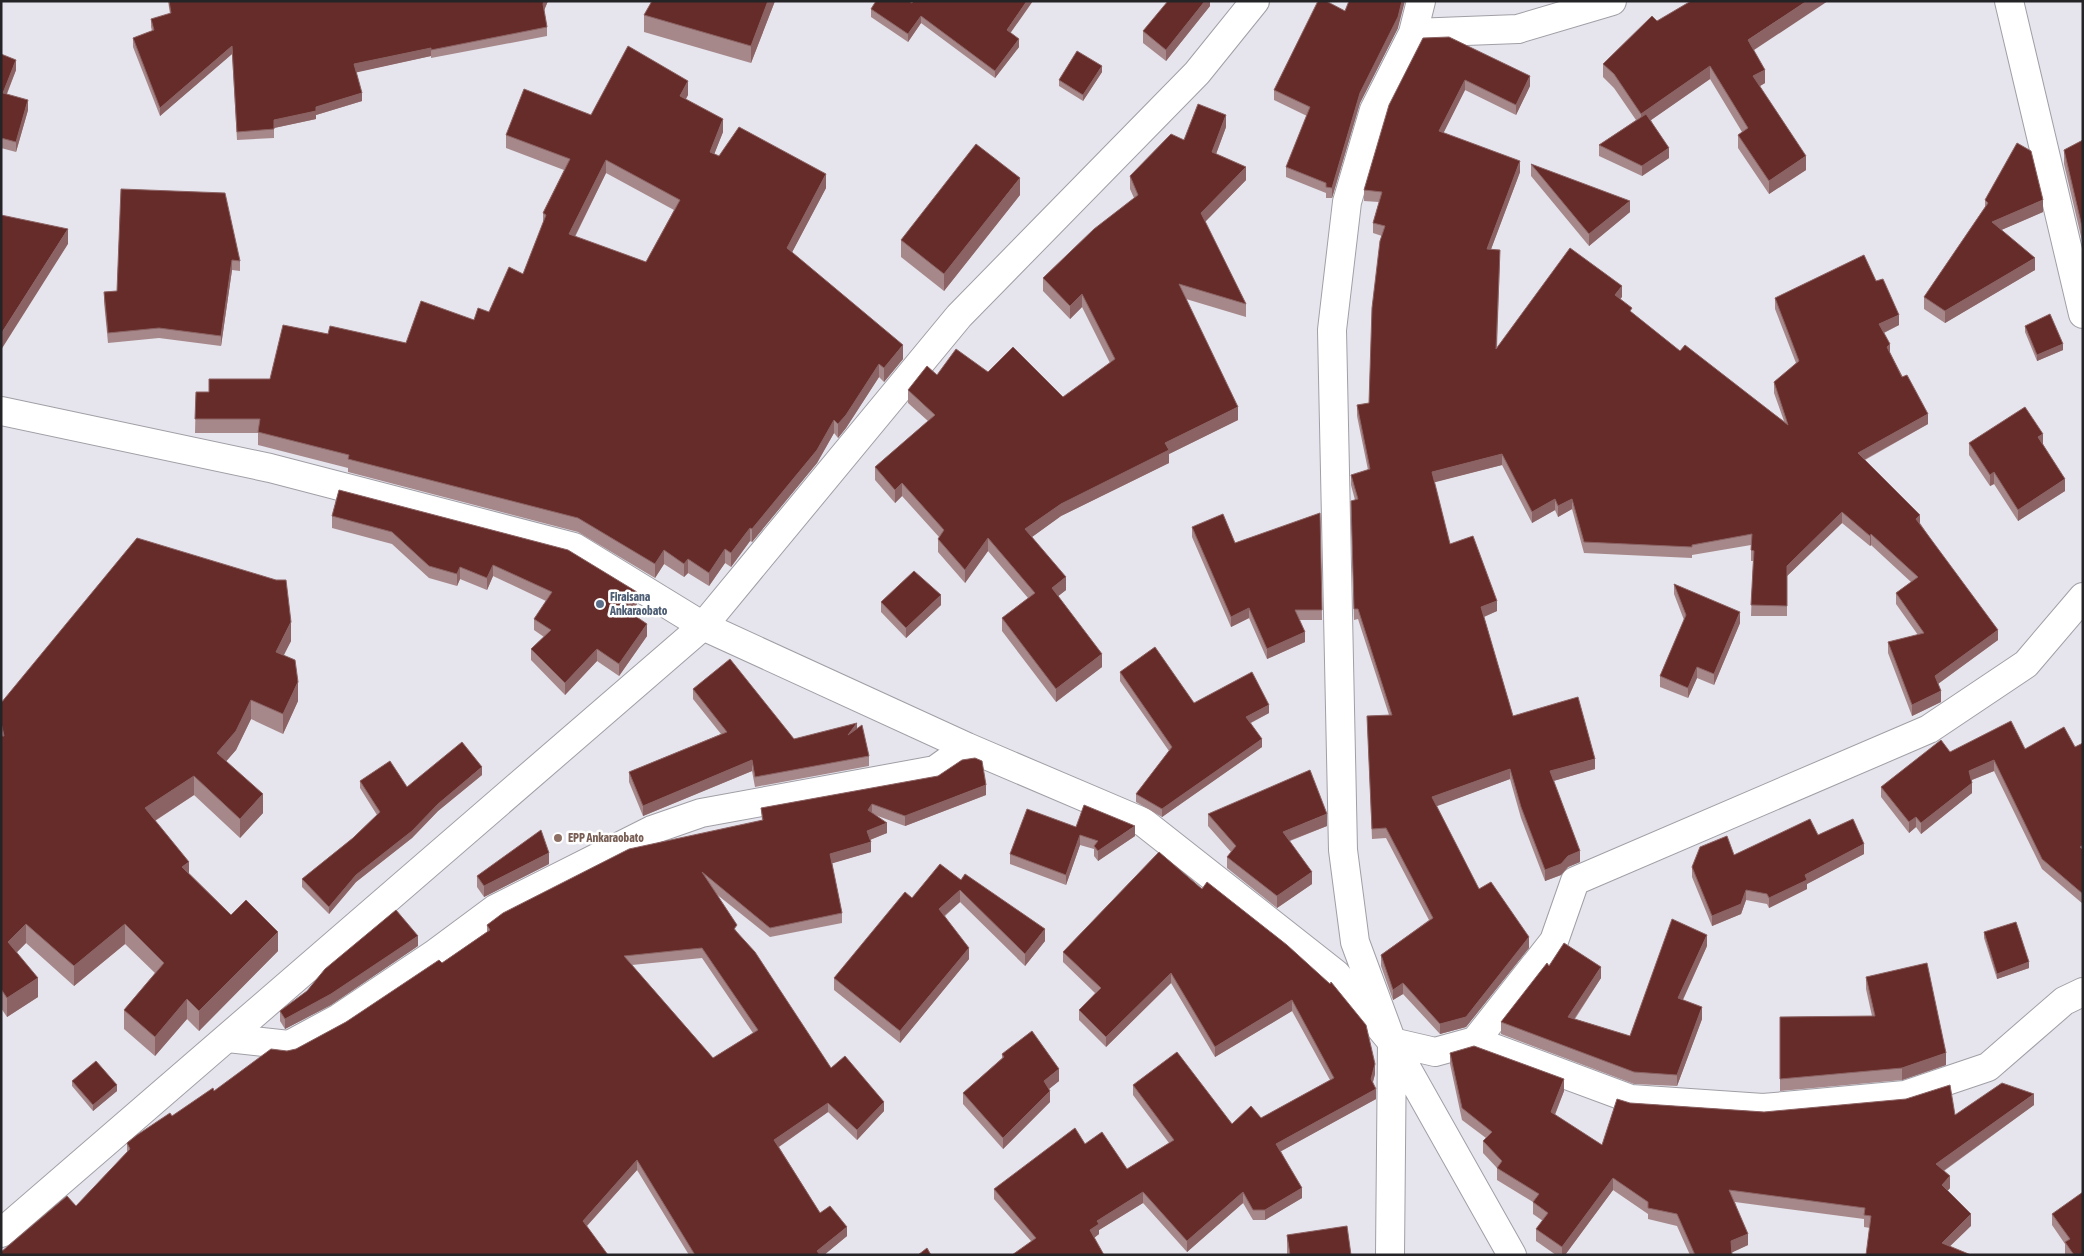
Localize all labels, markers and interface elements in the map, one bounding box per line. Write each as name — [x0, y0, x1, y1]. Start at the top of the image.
place label: Firaisana Ankaraobato — [609, 590, 668, 618]
marker: Firaisana Ankaraobato — [594, 598, 606, 610]
place label: EPP Ankaraobato — [568, 831, 644, 845]
marker: EPP Ankaraobato — [552, 832, 564, 844]

